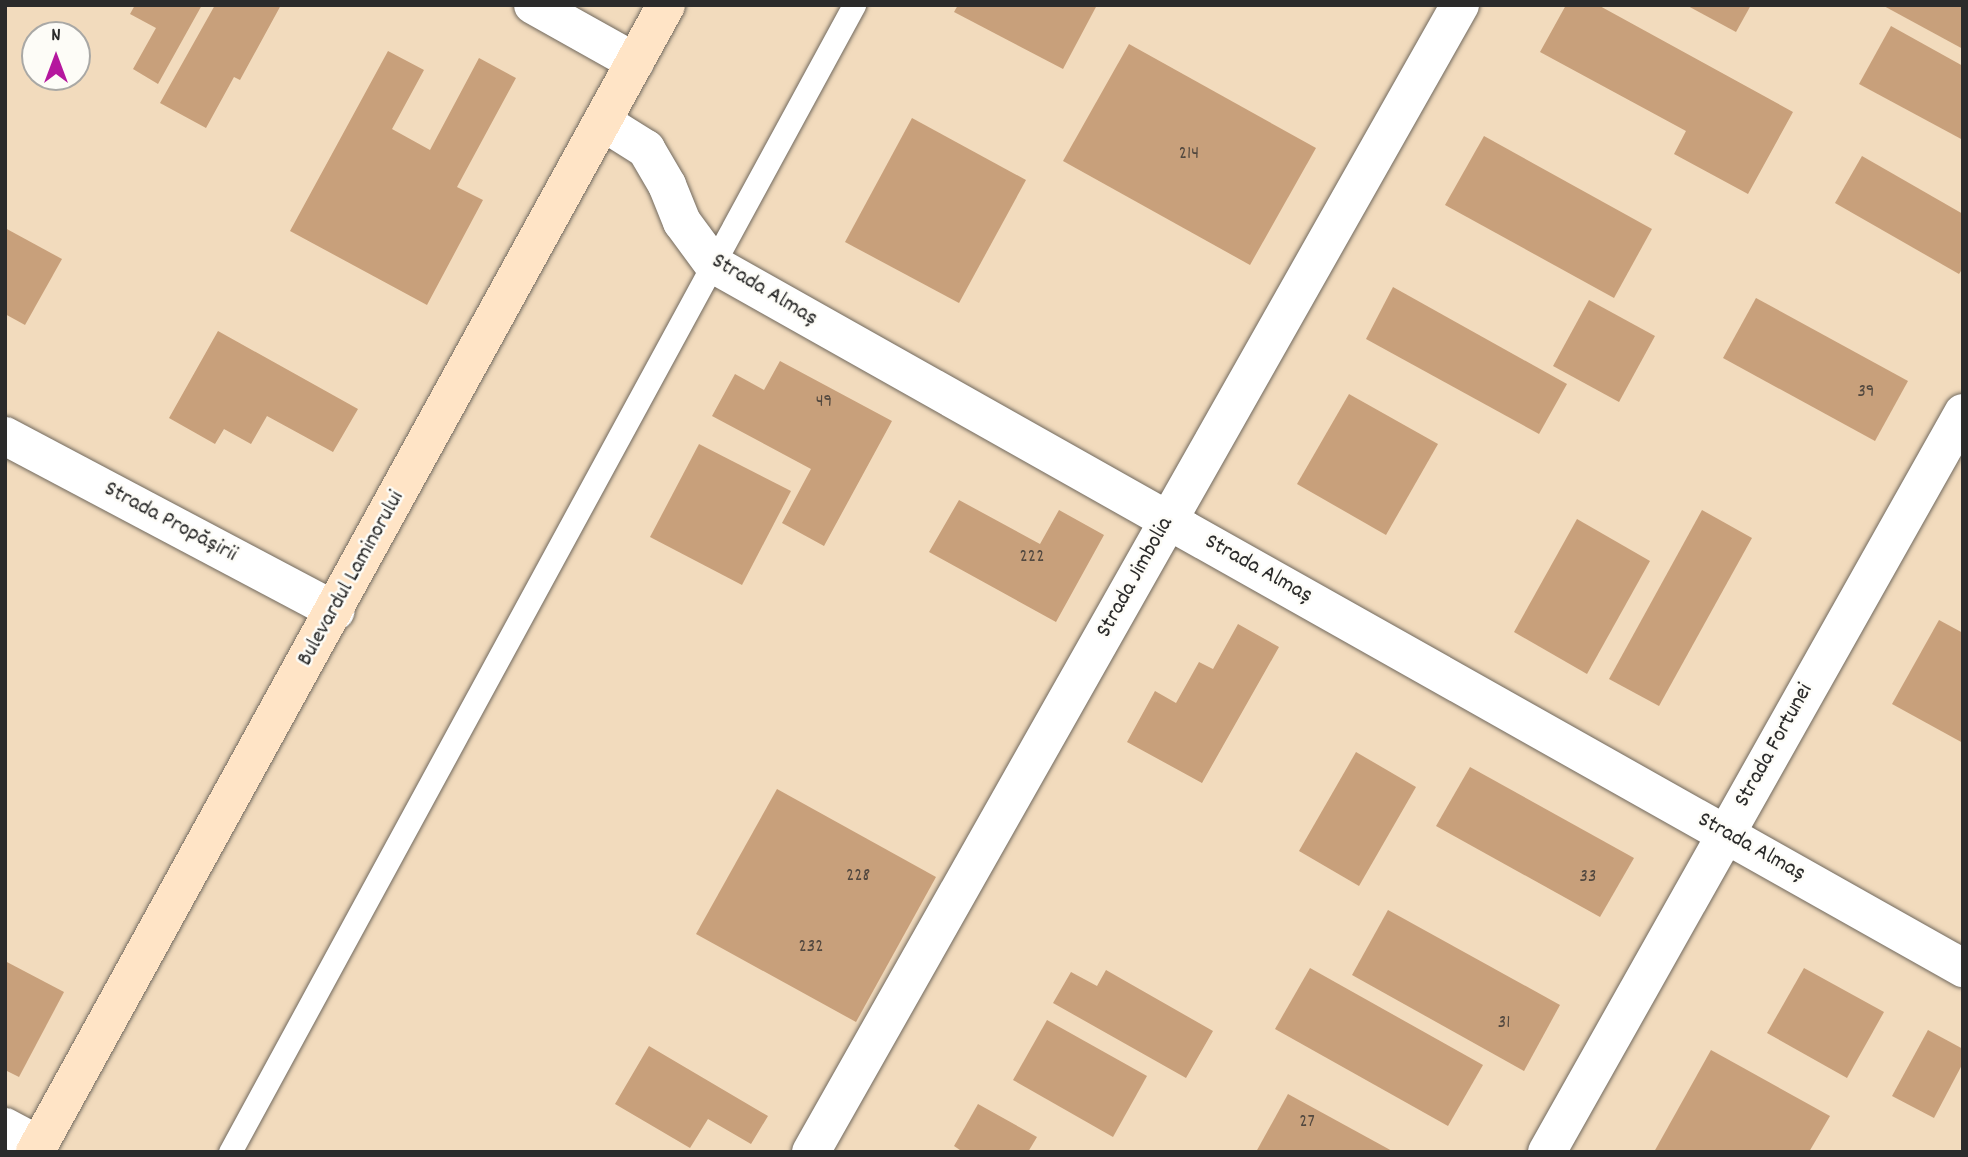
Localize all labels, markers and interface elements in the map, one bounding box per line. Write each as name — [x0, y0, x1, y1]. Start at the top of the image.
north arrow — [21, 21, 91, 91]
text: N — [51, 23, 61, 50]
house number: 214 — [1179, 144, 1199, 166]
street label: Strada Almaș — [706, 249, 822, 333]
house number: 39 — [1857, 382, 1875, 404]
house number: 49 — [816, 392, 832, 414]
street label: Strada Propășirii — [99, 476, 241, 570]
street label: Bulevardul Laminorului — [292, 487, 412, 671]
street label: Strada Jimbolia — [1091, 513, 1181, 643]
street label: Strada Almaș — [1199, 529, 1317, 611]
house number: 222 — [1020, 547, 1044, 569]
street label: Strada Fortunei — [1730, 679, 1820, 813]
street label: Strada Almaș — [1692, 807, 1810, 889]
house number: 228 — [846, 866, 870, 888]
house number: 33 — [1580, 867, 1596, 889]
house number: 232 — [798, 937, 824, 959]
house number: 31 — [1498, 1013, 1510, 1035]
house number: 27 — [1299, 1112, 1315, 1134]

